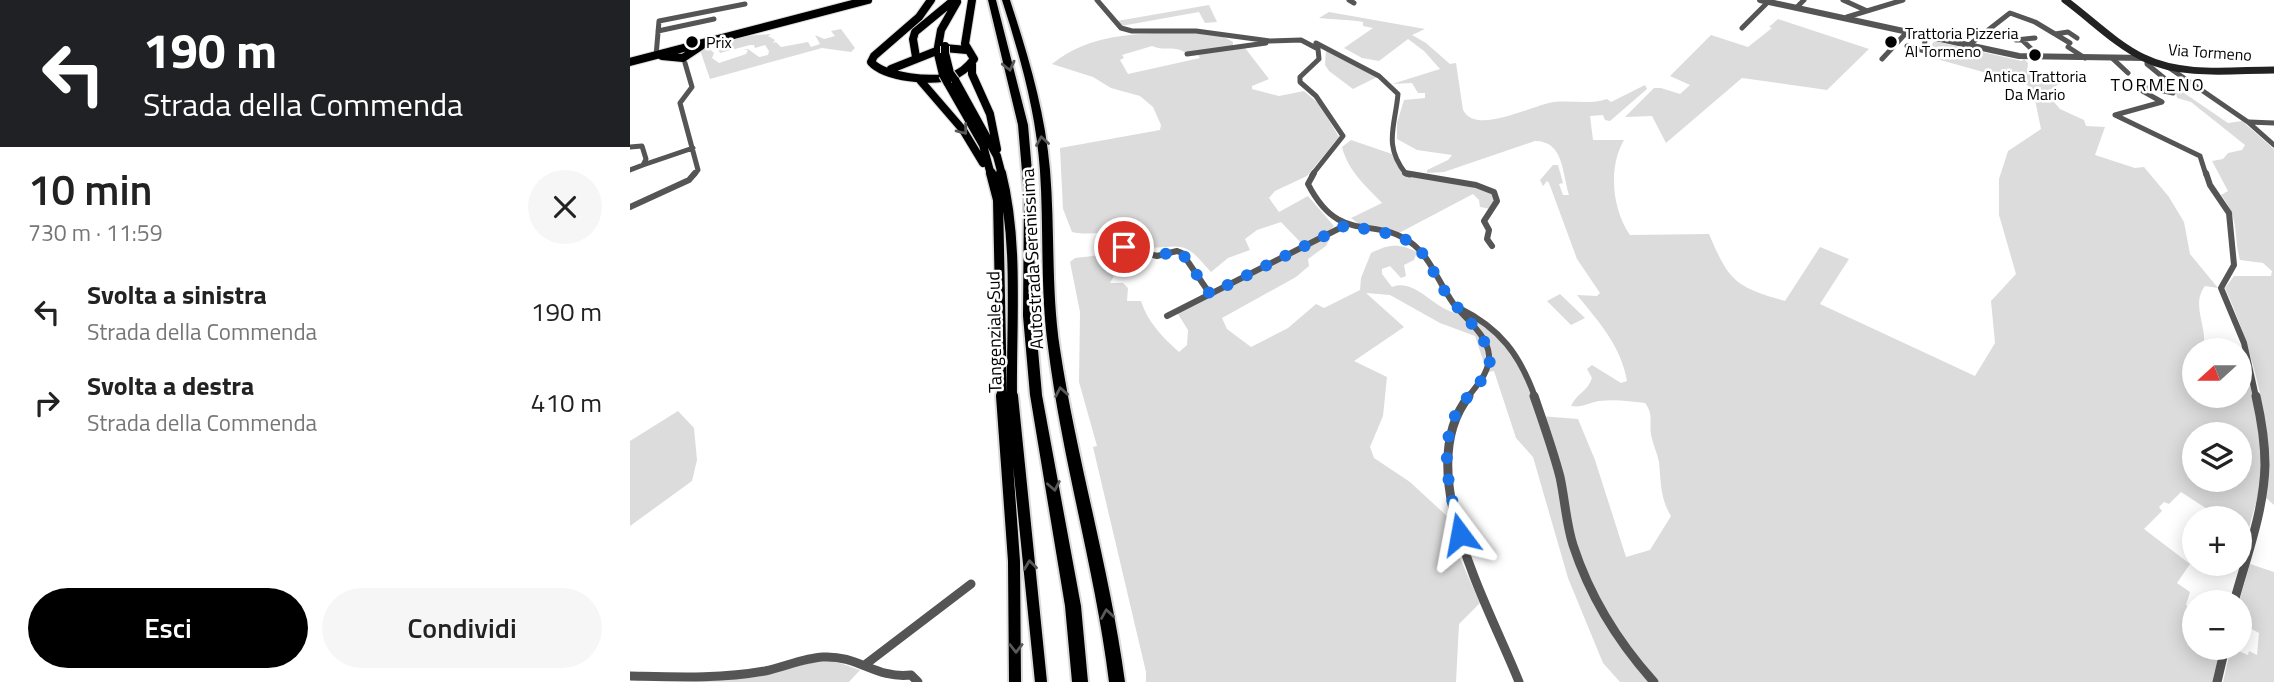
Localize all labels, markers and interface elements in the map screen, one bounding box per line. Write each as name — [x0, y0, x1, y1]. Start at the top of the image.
text: 190 m — [143, 12, 277, 87]
place label: Trattoria Pizzeria Al Tormeno — [1905, 21, 2019, 63]
icon: left — [28, 28, 119, 119]
place label: Prix — [706, 30, 732, 54]
marker: Prix — [684, 34, 700, 50]
marker: Trattoria Pizzeria Al Tormeno — [1883, 34, 1899, 50]
street label: Via Tormeno — [2167, 37, 2253, 67]
marker: Antica Trattoria Da Mario — [2027, 47, 2043, 63]
one-way arrow — [1001, 60, 1015, 72]
place label: Antica Trattoria Da Mario — [1983, 64, 2087, 106]
district label: TORMENO — [2110, 71, 2206, 98]
text: Strada della Commenda — [143, 80, 463, 128]
one-way arrow — [954, 122, 967, 135]
one-way arrow — [1034, 135, 1049, 147]
text: 10 min — [28, 157, 153, 221]
street label: Autostrada Serenissima — [1014, 168, 1050, 350]
button: close — [528, 170, 602, 244]
text: 730 m · 11:59 — [28, 215, 163, 250]
pin — [1094, 217, 1154, 277]
icon: arrive — [1105, 228, 1143, 266]
street label: Tangenziale Sud — [979, 271, 1009, 393]
text: Svolta a sinistra — [87, 275, 267, 314]
text: 190 m — [531, 292, 602, 331]
icon: left — [28, 293, 66, 331]
text: Strada della Commenda — [87, 314, 317, 349]
north arrow — [2182, 338, 2252, 408]
map controls — [2182, 338, 2252, 660]
text: Svolta a destra — [87, 366, 254, 405]
text: 410 m — [531, 383, 602, 422]
icon: right — [28, 384, 66, 422]
one-way arrow — [1054, 386, 1069, 398]
text: Strada della Commenda — [87, 405, 317, 440]
button: layers — [2182, 422, 2252, 492]
one-way arrow — [1045, 480, 1060, 492]
position arrow — [1423, 497, 1497, 571]
button: + — [2182, 506, 2252, 576]
one-way arrow — [1023, 560, 1038, 571]
button: Esci — [28, 588, 308, 668]
button: Condividi — [322, 588, 602, 668]
button: − — [2182, 590, 2252, 660]
one-way arrow — [1100, 609, 1115, 620]
one-way arrow — [1008, 643, 1024, 653]

